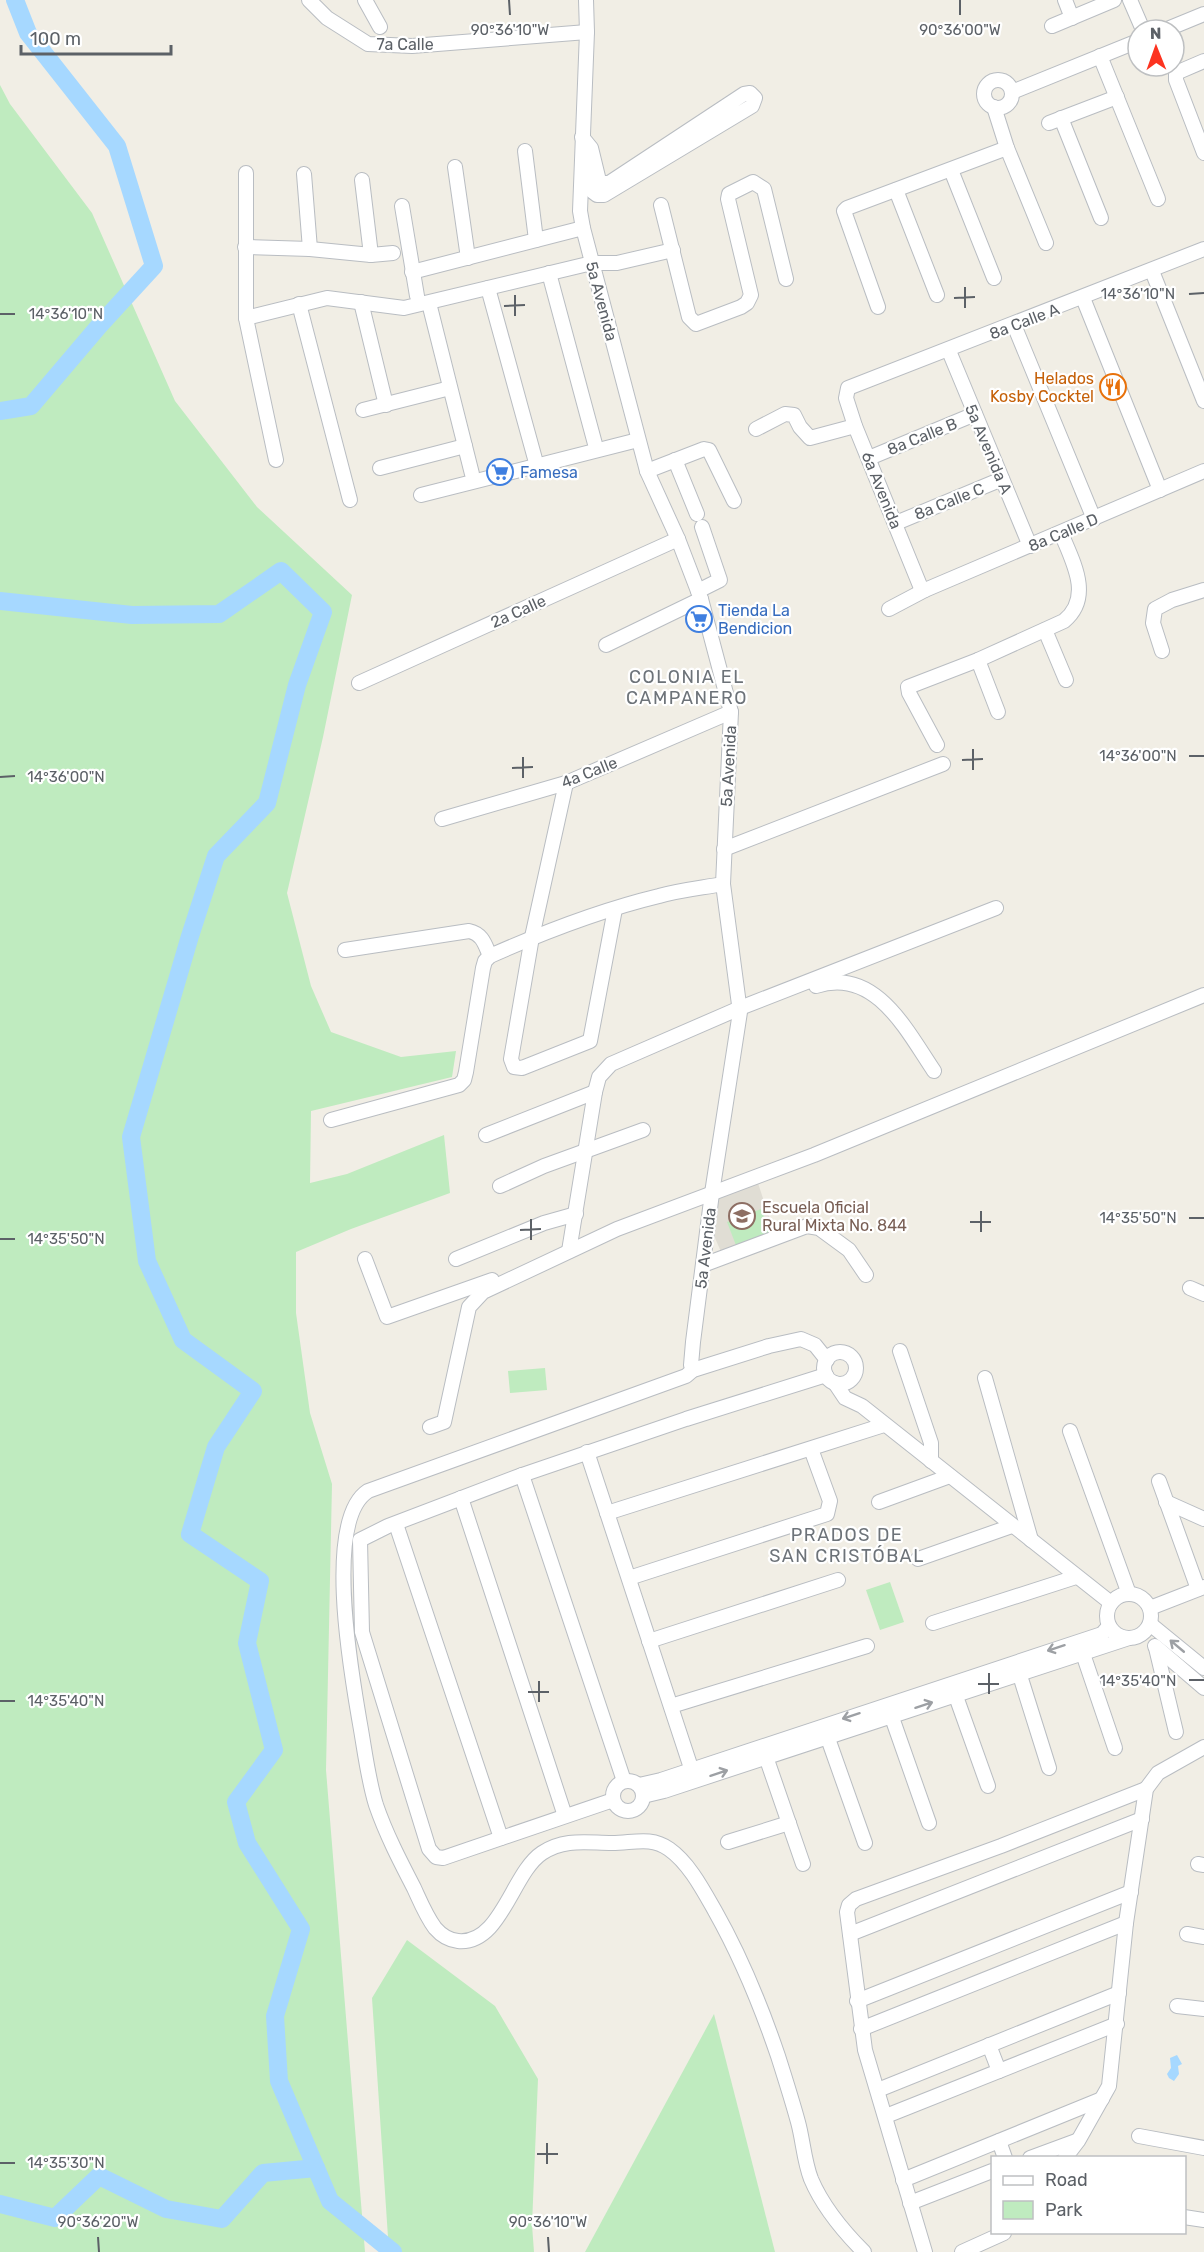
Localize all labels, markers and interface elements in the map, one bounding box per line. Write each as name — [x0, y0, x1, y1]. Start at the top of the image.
scale bar — [21, 18, 171, 56]
north arrow — [1126, 18, 1186, 78]
text: 90°36'10"W — [471, 21, 549, 39]
text: 90°36'00"W — [919, 21, 1001, 39]
text: N — [1150, 24, 1162, 43]
text: 100 m — [30, 28, 81, 50]
street label: 7a Calle — [376, 35, 434, 54]
street label: 5a Avenida — [582, 259, 621, 343]
text: 14°36'10"N — [1101, 285, 1175, 303]
street label: 8a Calle A — [987, 299, 1062, 343]
text: 14°36'10"N — [29, 305, 103, 323]
place label: Helados Kosby Cocktel — [990, 369, 1094, 406]
restaurant icon: Helados Kosby Cocktel — [1098, 372, 1128, 402]
street label: 5a Avenida A — [961, 401, 1016, 497]
street label: 8a Calle B — [884, 414, 960, 459]
street label: 6a Avenida — [857, 449, 906, 532]
supermarket icon: Famesa — [485, 457, 515, 487]
place label: Famesa — [520, 463, 578, 482]
street label: 8a Calle C — [911, 479, 987, 524]
street label: 8a Calle D — [1025, 509, 1101, 556]
street label: 2a Calle — [488, 591, 549, 632]
place label: Tienda La Bendicion — [718, 601, 792, 638]
supermarket icon: Tienda La Bendicion — [684, 604, 714, 634]
district label: COLONIA EL CAMPANERO — [626, 666, 748, 709]
street label: 5a Avenida — [717, 725, 740, 807]
text: 14°36'00"N — [1099, 747, 1177, 765]
street label: 4a Calle — [558, 753, 620, 792]
text: 14°36'00"N — [27, 768, 105, 786]
place label: Escuela Oficial Rural Mixta No. 844 — [762, 1198, 907, 1235]
school or university icon: Escuela Oficial Rural Mixta No. 844 — [727, 1201, 757, 1231]
street label: 5a Avenida — [691, 1206, 720, 1290]
text: 14°35'50"N — [1099, 1209, 1177, 1227]
text: 14°35'50"N — [27, 1230, 105, 1248]
district label: PRADOS DE SAN CRISTÓBAL — [769, 1524, 925, 1567]
one-way arrow — [1170, 1639, 1185, 1653]
one-way arrow — [1047, 1643, 1066, 1654]
text: 14°35'40"N — [1100, 1672, 1176, 1690]
text: 14°35'40"N — [28, 1692, 104, 1710]
one-way arrow — [914, 1699, 933, 1710]
one-way arrow — [842, 1711, 861, 1722]
one-way arrow — [709, 1767, 728, 1778]
text: 14°35'30"N — [27, 2154, 105, 2172]
legend — [991, 2156, 1186, 2234]
text: Road — [1045, 2169, 1088, 2191]
text: Park — [1045, 2199, 1083, 2221]
text: 90°36'20"W — [58, 2213, 139, 2231]
text: 90°36'10"W — [509, 2213, 587, 2231]

